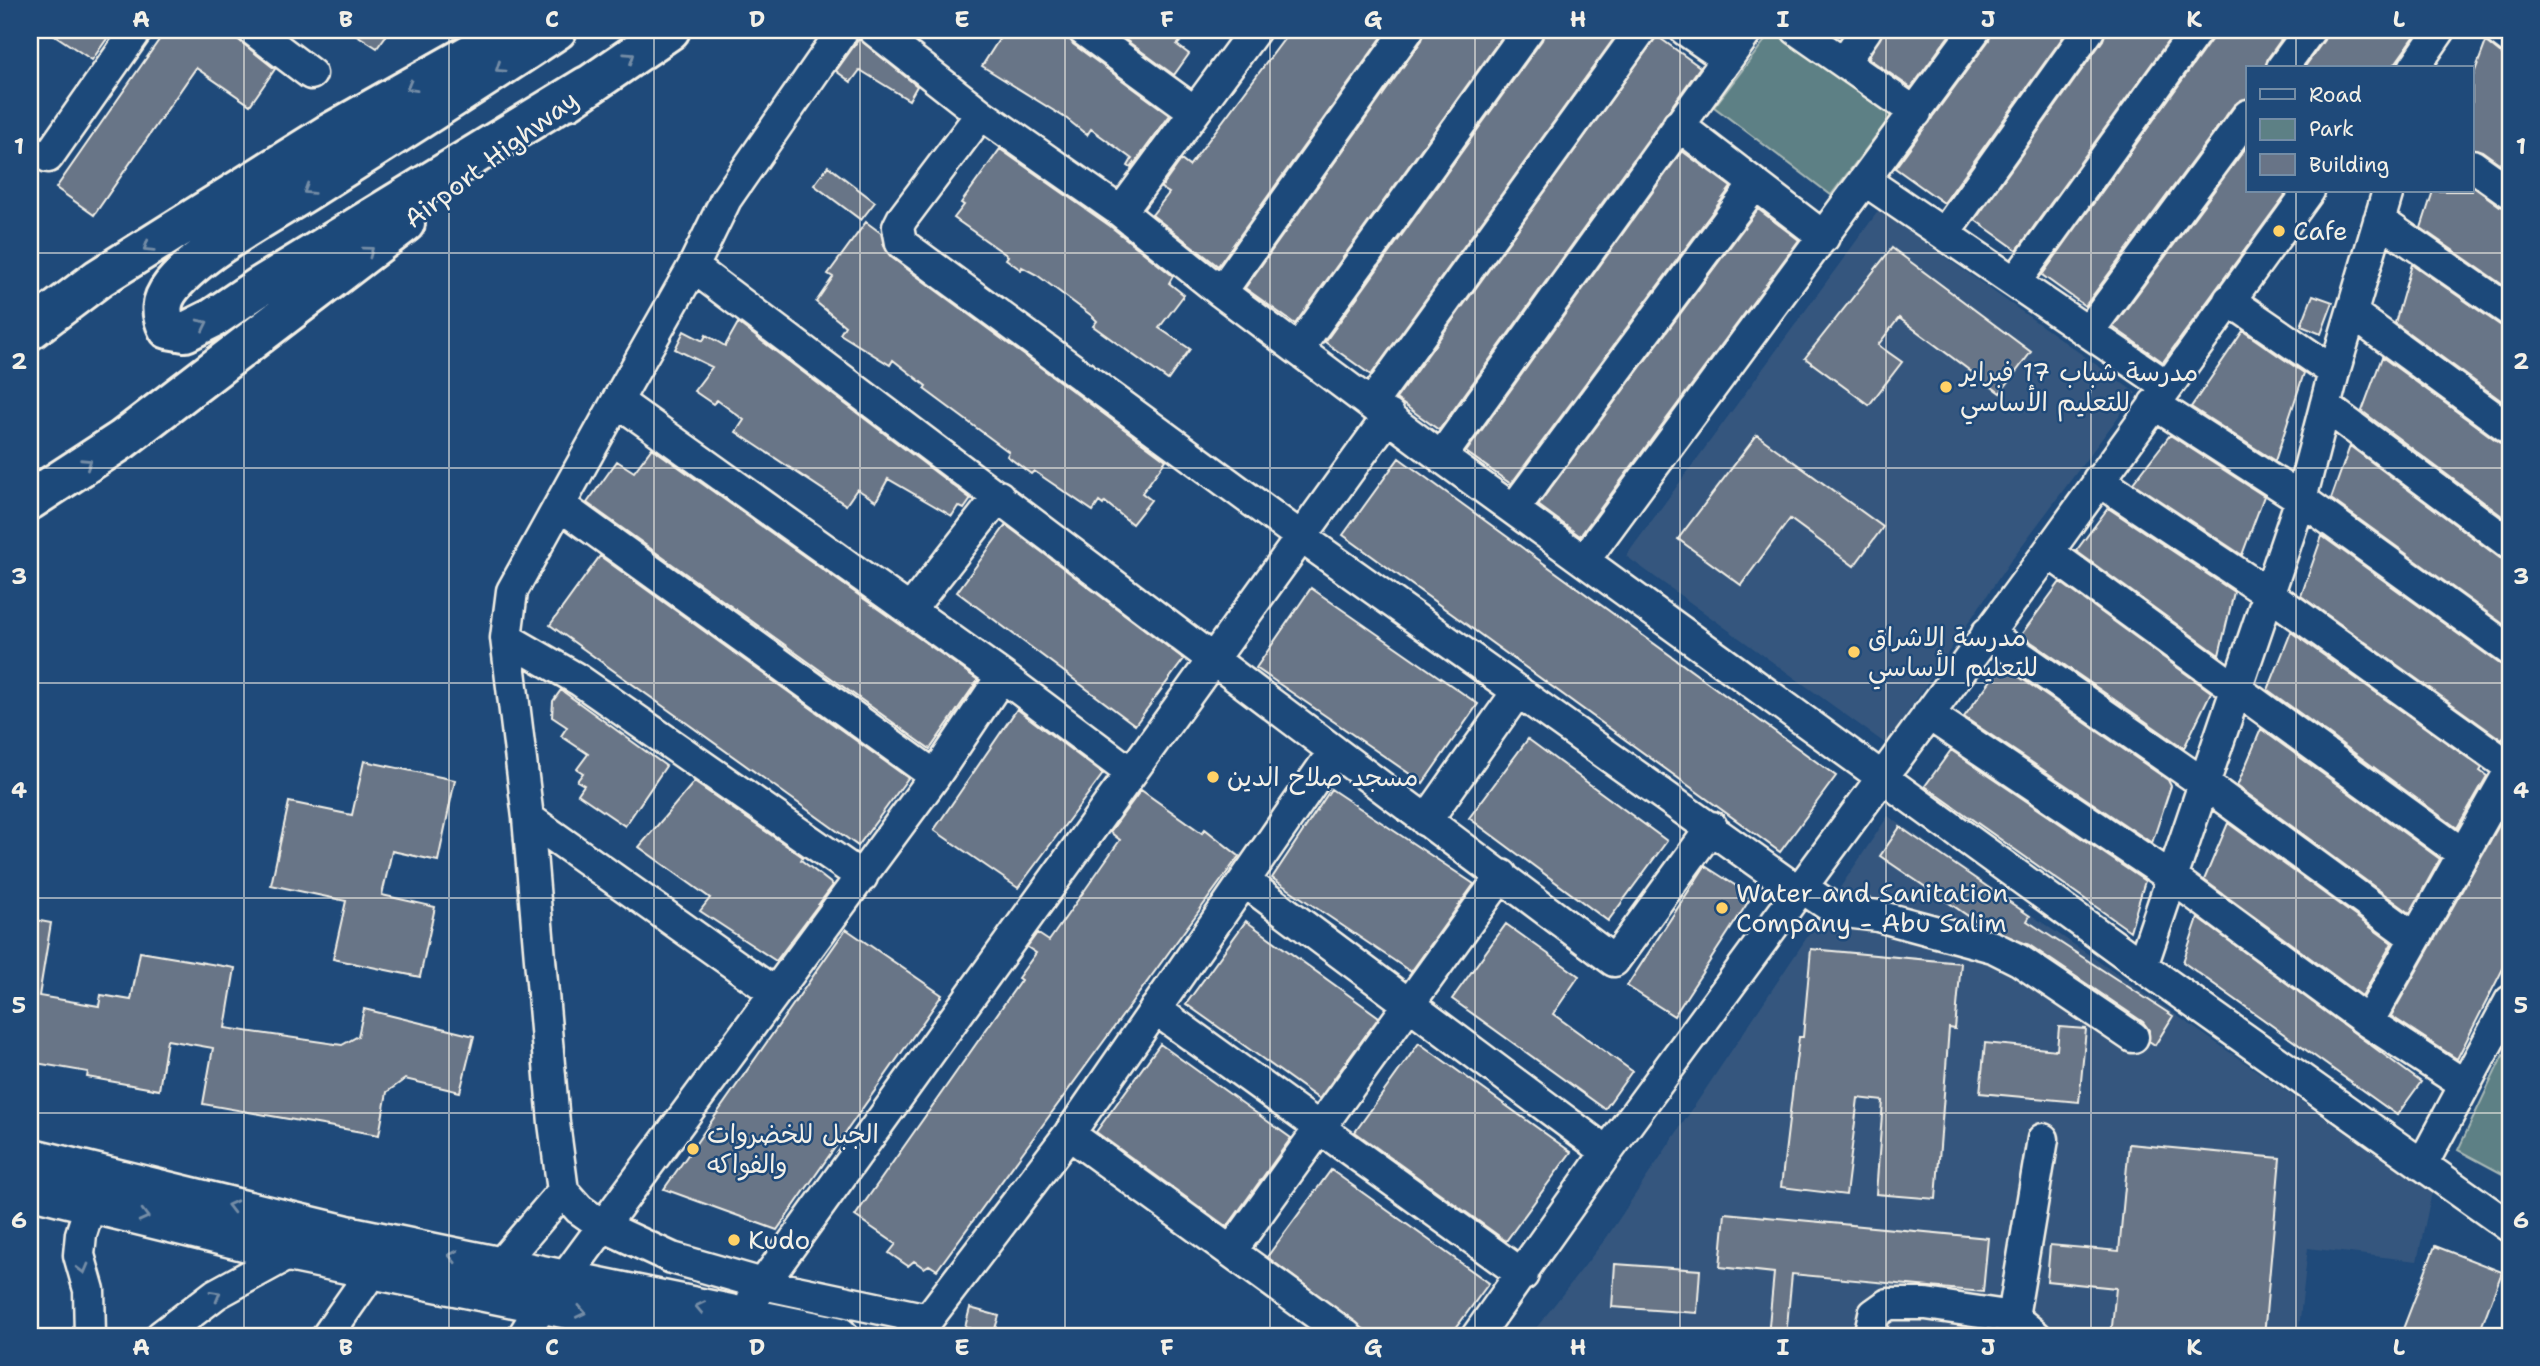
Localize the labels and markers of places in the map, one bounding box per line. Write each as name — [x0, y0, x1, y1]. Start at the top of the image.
place label: Cafe — [2293, 213, 2348, 248]
marker: Cafe — [2271, 223, 2287, 239]
place label: مدرسة شباب 17 فبراير للتعليم الأساسي — [1958, 354, 2198, 425]
marker: مدرسة شباب 17 فبراير للتعليم الأساسي — [1938, 379, 1954, 395]
place label: مدرسة الاشراق للتعليم الأساسي — [1868, 619, 2038, 690]
marker: مدرسة الاشراق للتعليم الأساسي — [1846, 644, 1862, 660]
place label: مسجد صلاح الدين — [1227, 759, 1418, 795]
marker: مسجد صلاح الدين — [1205, 769, 1221, 785]
place label: Water and Sanitation Company - Abu Salim — [1736, 875, 2008, 940]
marker: Water and Sanitation Company - Abu Salim — [1714, 900, 1730, 916]
place label: الجبل للخضروات والفواكه — [707, 1116, 879, 1181]
marker: الجبل للخضروات والفواكه — [685, 1141, 701, 1157]
place label: Kudo — [748, 1222, 810, 1257]
marker: Kudo — [726, 1232, 742, 1248]

